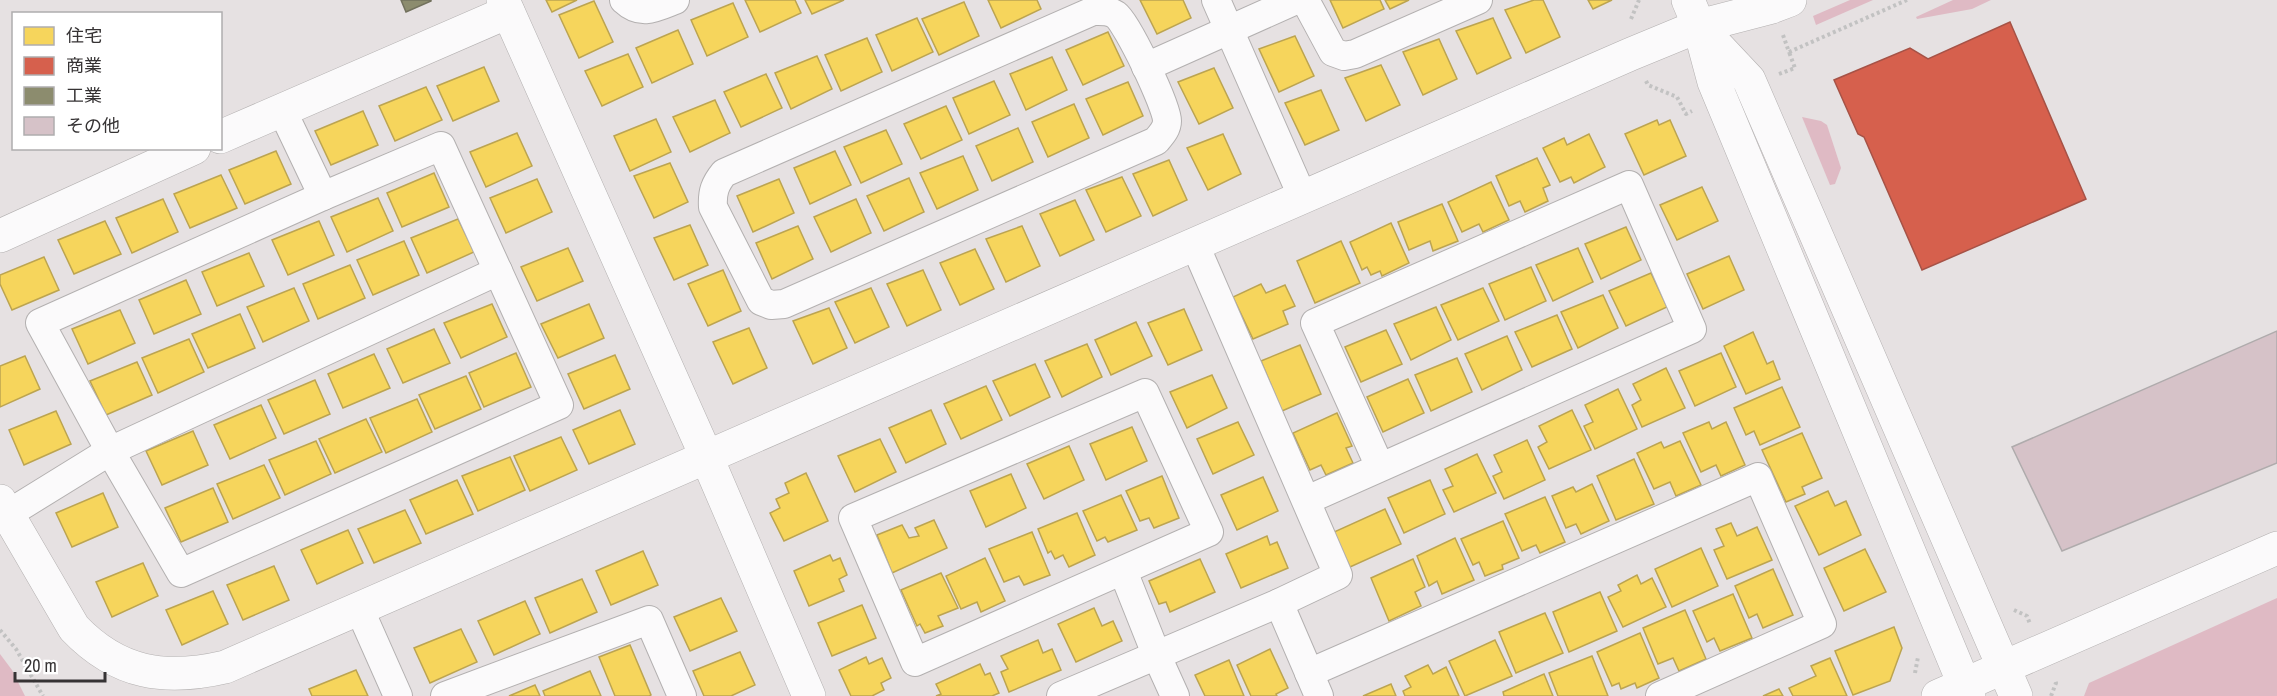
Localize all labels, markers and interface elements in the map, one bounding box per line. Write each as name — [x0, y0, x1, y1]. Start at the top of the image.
legend — [12, 12, 222, 150]
text: 住宅 — [66, 23, 102, 48]
text: 商業 — [66, 53, 102, 78]
text: 工業 — [66, 83, 102, 108]
text: その他 — [66, 113, 120, 138]
scale bar — [15, 645, 105, 683]
text: 20 m — [24, 653, 57, 678]

